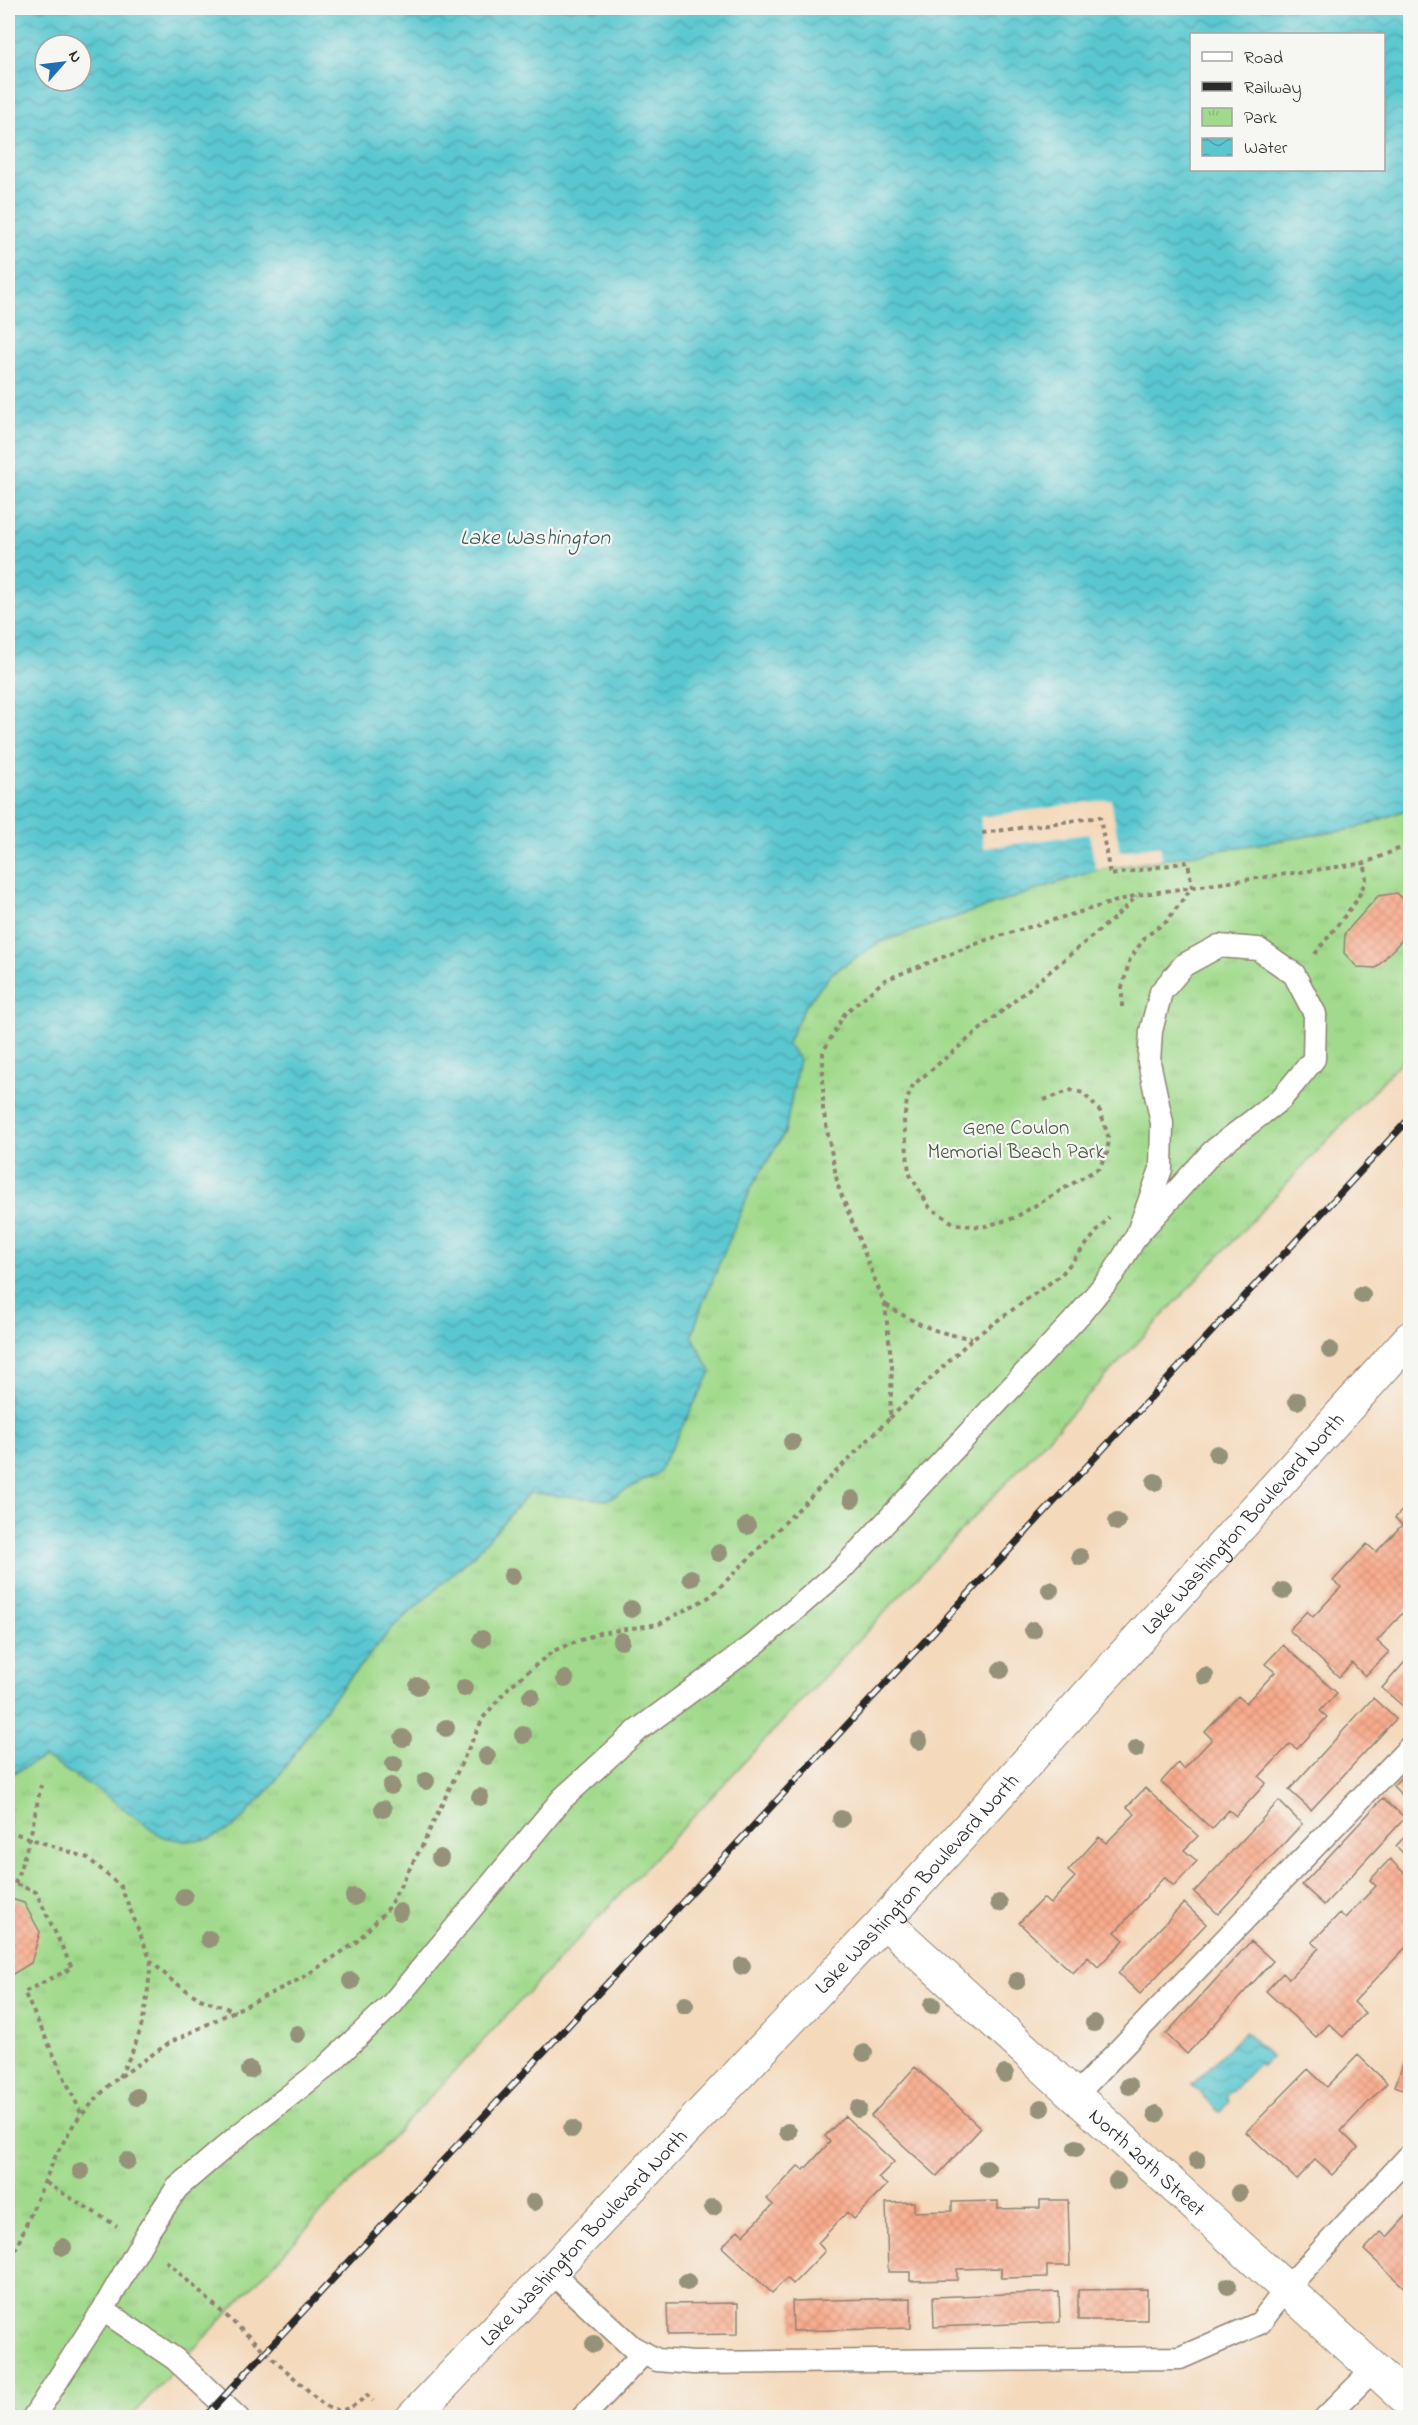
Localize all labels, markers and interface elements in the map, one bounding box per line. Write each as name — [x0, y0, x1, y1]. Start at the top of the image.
north arrow — [33, 33, 93, 93]
legend — [1190, 33, 1385, 171]
text: N — [61, 46, 88, 67]
text: Road — [1244, 46, 1283, 72]
text: Railway — [1244, 76, 1301, 102]
text: Park — [1244, 106, 1277, 132]
text: Water — [1244, 136, 1288, 162]
water label: Lake Washington — [460, 523, 611, 555]
park label: Gene Coulon Memorial Beach Park — [927, 1114, 1105, 1168]
street label: Lake Washington Boulevard North — [1136, 1407, 1353, 1642]
street label: Lake Washington Boulevard North — [809, 1768, 1027, 2002]
street label: North 20th Street — [1081, 2102, 1211, 2225]
street label: Lake Washington Boulevard North — [474, 2123, 696, 2354]

